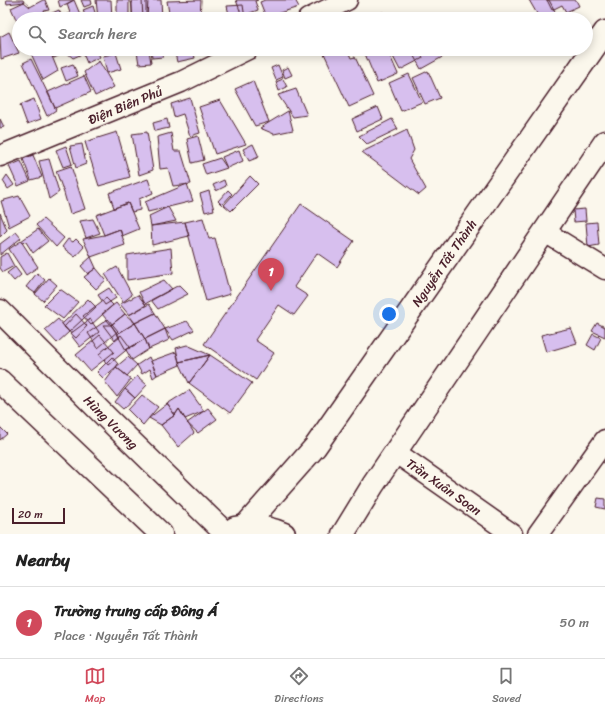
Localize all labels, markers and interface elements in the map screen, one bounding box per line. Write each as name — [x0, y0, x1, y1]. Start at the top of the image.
search box — [12, 12, 593, 56]
text: Search here — [58, 21, 137, 47]
icon: search — [26, 23, 48, 45]
street label: Điện Biên Phủ — [84, 79, 166, 130]
street label: Nguyễn Tất Thành — [405, 214, 483, 311]
pin: 1 — [258, 258, 284, 291]
your location — [379, 304, 399, 324]
street label: Hùng Vương — [78, 389, 145, 455]
street label: Trần Xuân Soạn — [401, 452, 487, 521]
text: 20 m — [18, 505, 43, 524]
scale bar — [12, 506, 65, 525]
text: Nearby — [16, 545, 70, 575]
text: Trường trung cấp Đông Á — [54, 598, 218, 624]
text: 1 — [26, 611, 32, 634]
text: 50 m — [559, 611, 589, 634]
text: Place · Nguyễn Tất Thành — [54, 624, 198, 647]
tab: Map — [84, 665, 106, 708]
tab: Directions — [274, 665, 324, 708]
tab: Saved — [492, 665, 521, 708]

